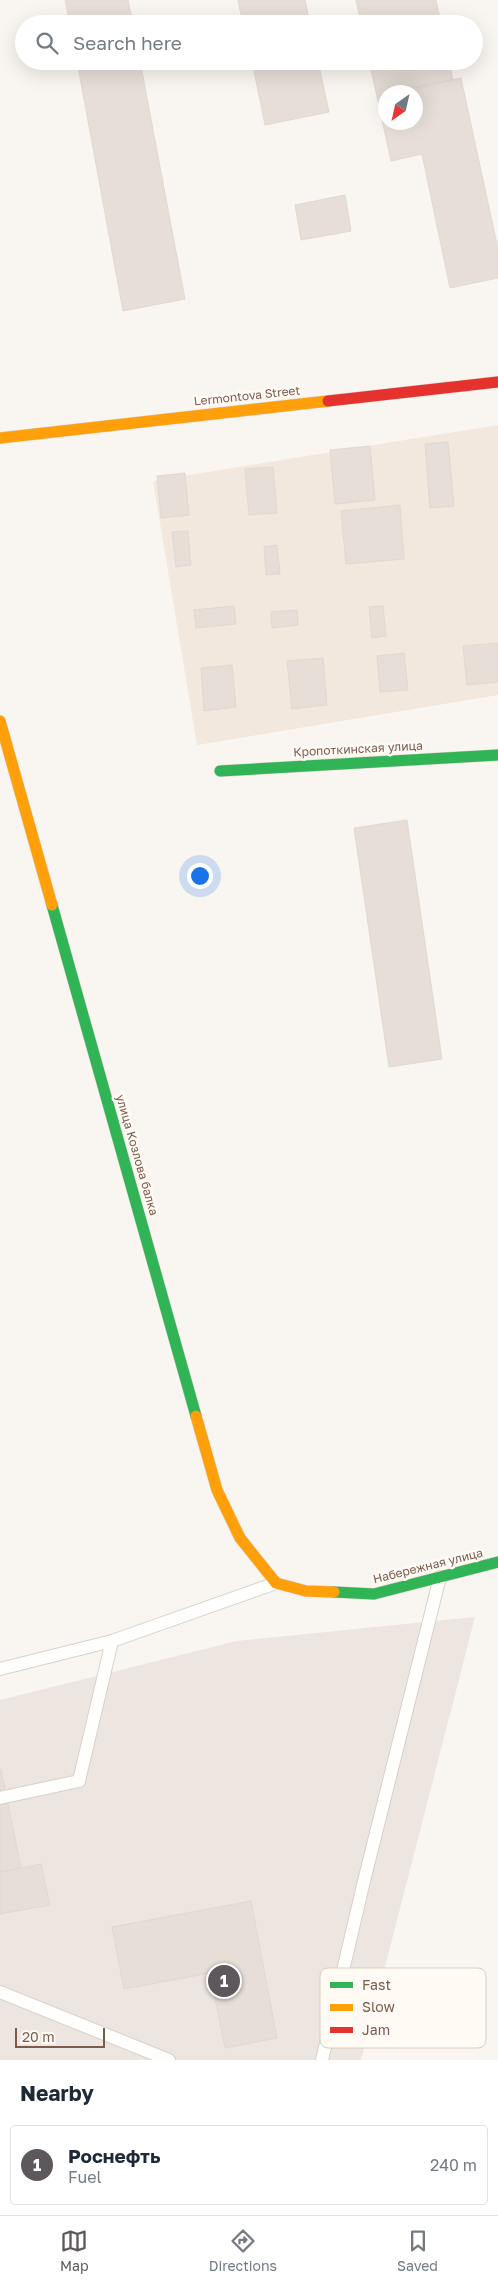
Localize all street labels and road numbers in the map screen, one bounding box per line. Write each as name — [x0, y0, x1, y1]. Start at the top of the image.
street label: Lermontova Street — [193, 382, 301, 409]
street label: Кропоткинская улица — [293, 738, 423, 759]
street label: улица Козлова балка — [113, 1093, 162, 1217]
street label: Набережная улица — [371, 1545, 484, 1586]

